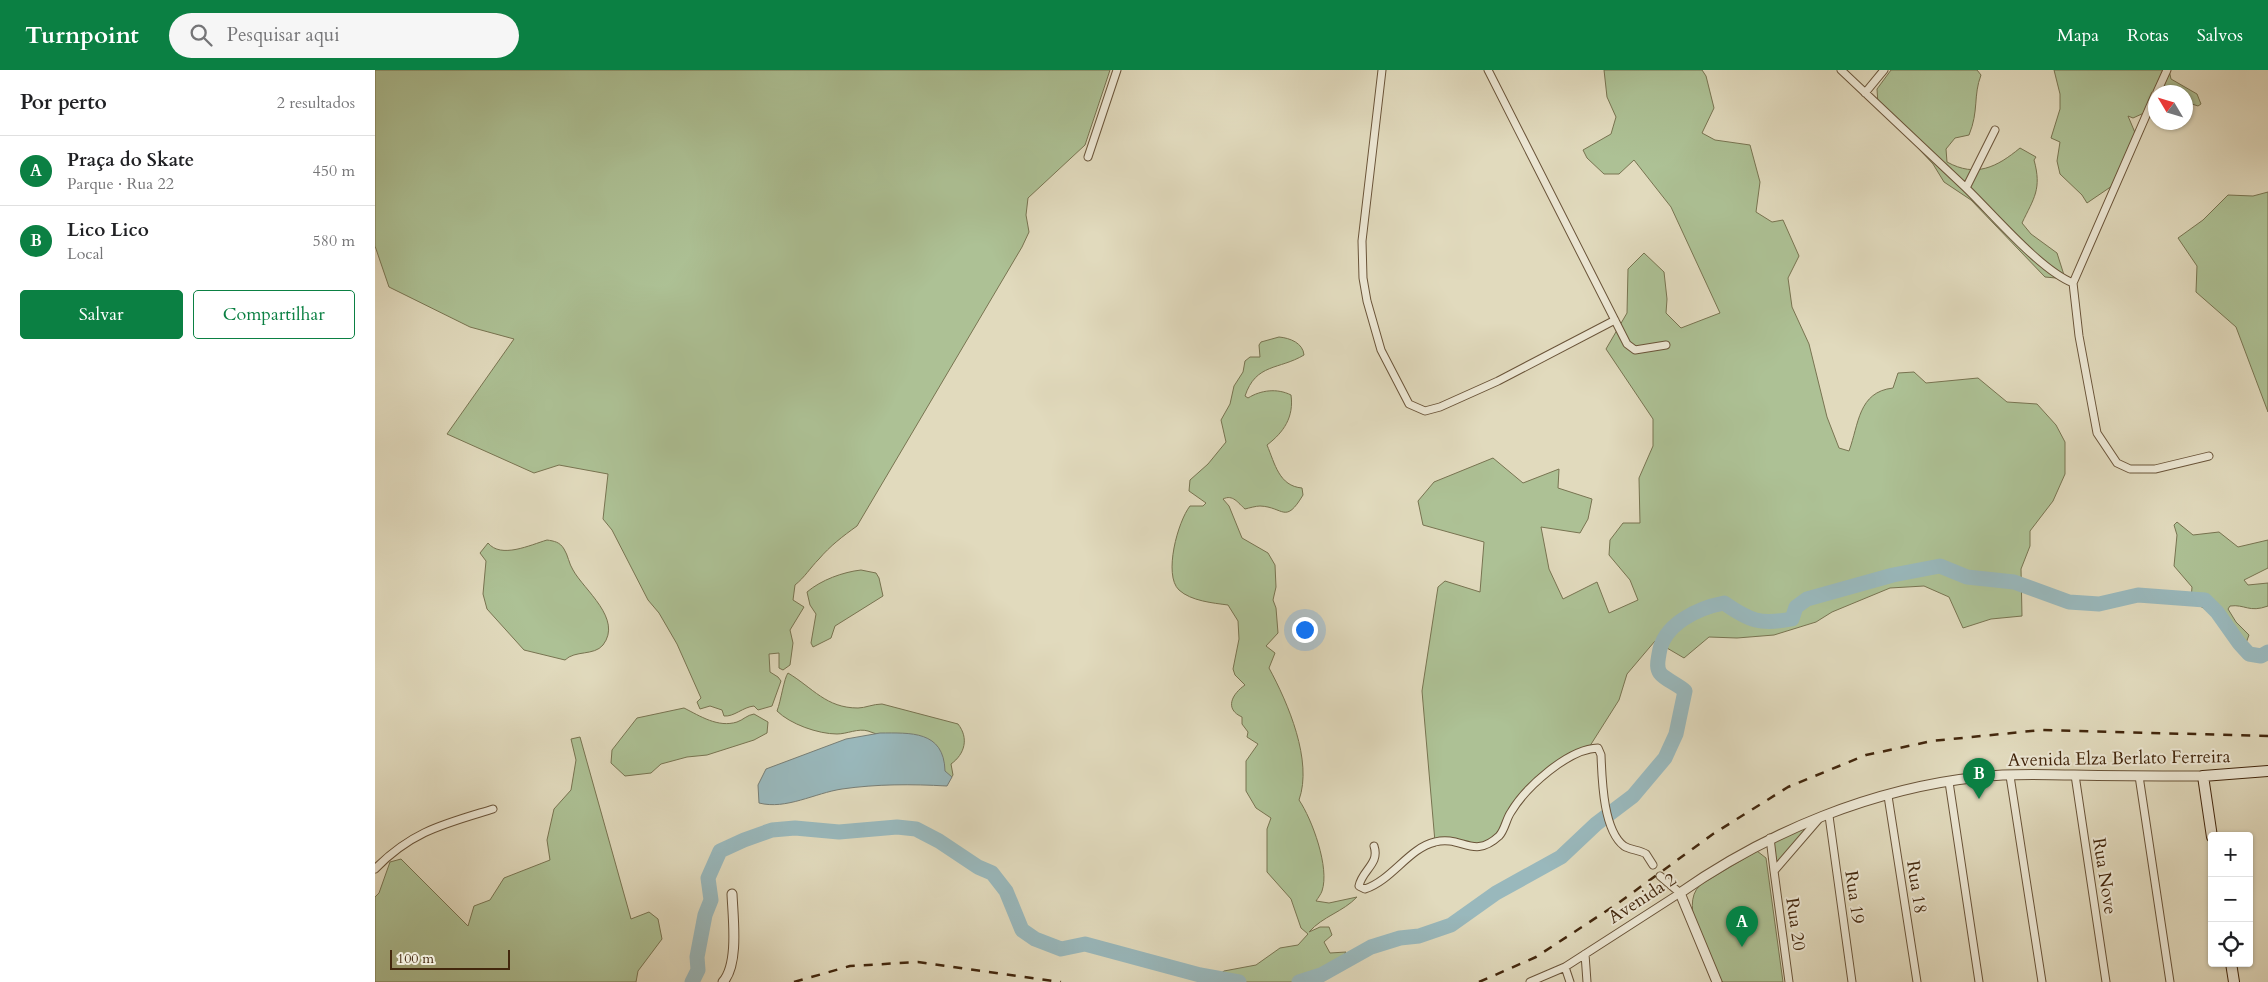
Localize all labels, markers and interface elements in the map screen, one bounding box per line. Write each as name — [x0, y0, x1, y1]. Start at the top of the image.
search box — [169, 13, 519, 58]
text: Turnpoint — [25, 19, 139, 52]
icon: search — [187, 21, 215, 49]
text: Pesquisar aqui — [227, 22, 340, 48]
text: Mapa — [2057, 23, 2099, 48]
text: Rotas — [2127, 23, 2169, 48]
text: Salvos — [2197, 23, 2243, 48]
north arrow — [2148, 85, 2193, 130]
text: Por perto — [20, 88, 107, 117]
text: 2 resultados — [277, 92, 355, 114]
text: Praça do Skate — [67, 147, 194, 173]
text: A — [30, 160, 42, 182]
text: 450 m — [313, 160, 355, 182]
text: Parque · Rua 22 — [67, 173, 174, 195]
text: Lico Lico — [67, 217, 149, 243]
text: B — [30, 230, 42, 252]
text: 580 m — [313, 230, 355, 252]
text: Local — [67, 243, 104, 265]
button: Salvar — [20, 290, 183, 339]
button: Compartilhar — [193, 290, 355, 339]
your location — [1292, 617, 1318, 643]
street label: Avenida Elza Berlato Ferreira — [2007, 744, 2231, 773]
pin: B — [1963, 758, 1995, 799]
map controls — [2208, 832, 2253, 967]
button: + — [2208, 832, 2253, 877]
street label: Rua Nove — [2086, 836, 2123, 916]
street label: Rua 18 — [1900, 859, 1933, 915]
street label: Avenida 2 — [1603, 867, 1681, 930]
street label: Rua 19 — [1838, 869, 1871, 925]
button: − — [2208, 877, 2253, 922]
street label: Rua 20 — [1779, 896, 1812, 952]
pin: A — [1726, 906, 1758, 947]
button: locate — [2208, 922, 2253, 967]
scale bar — [390, 947, 510, 970]
text: 100 m — [397, 949, 434, 968]

